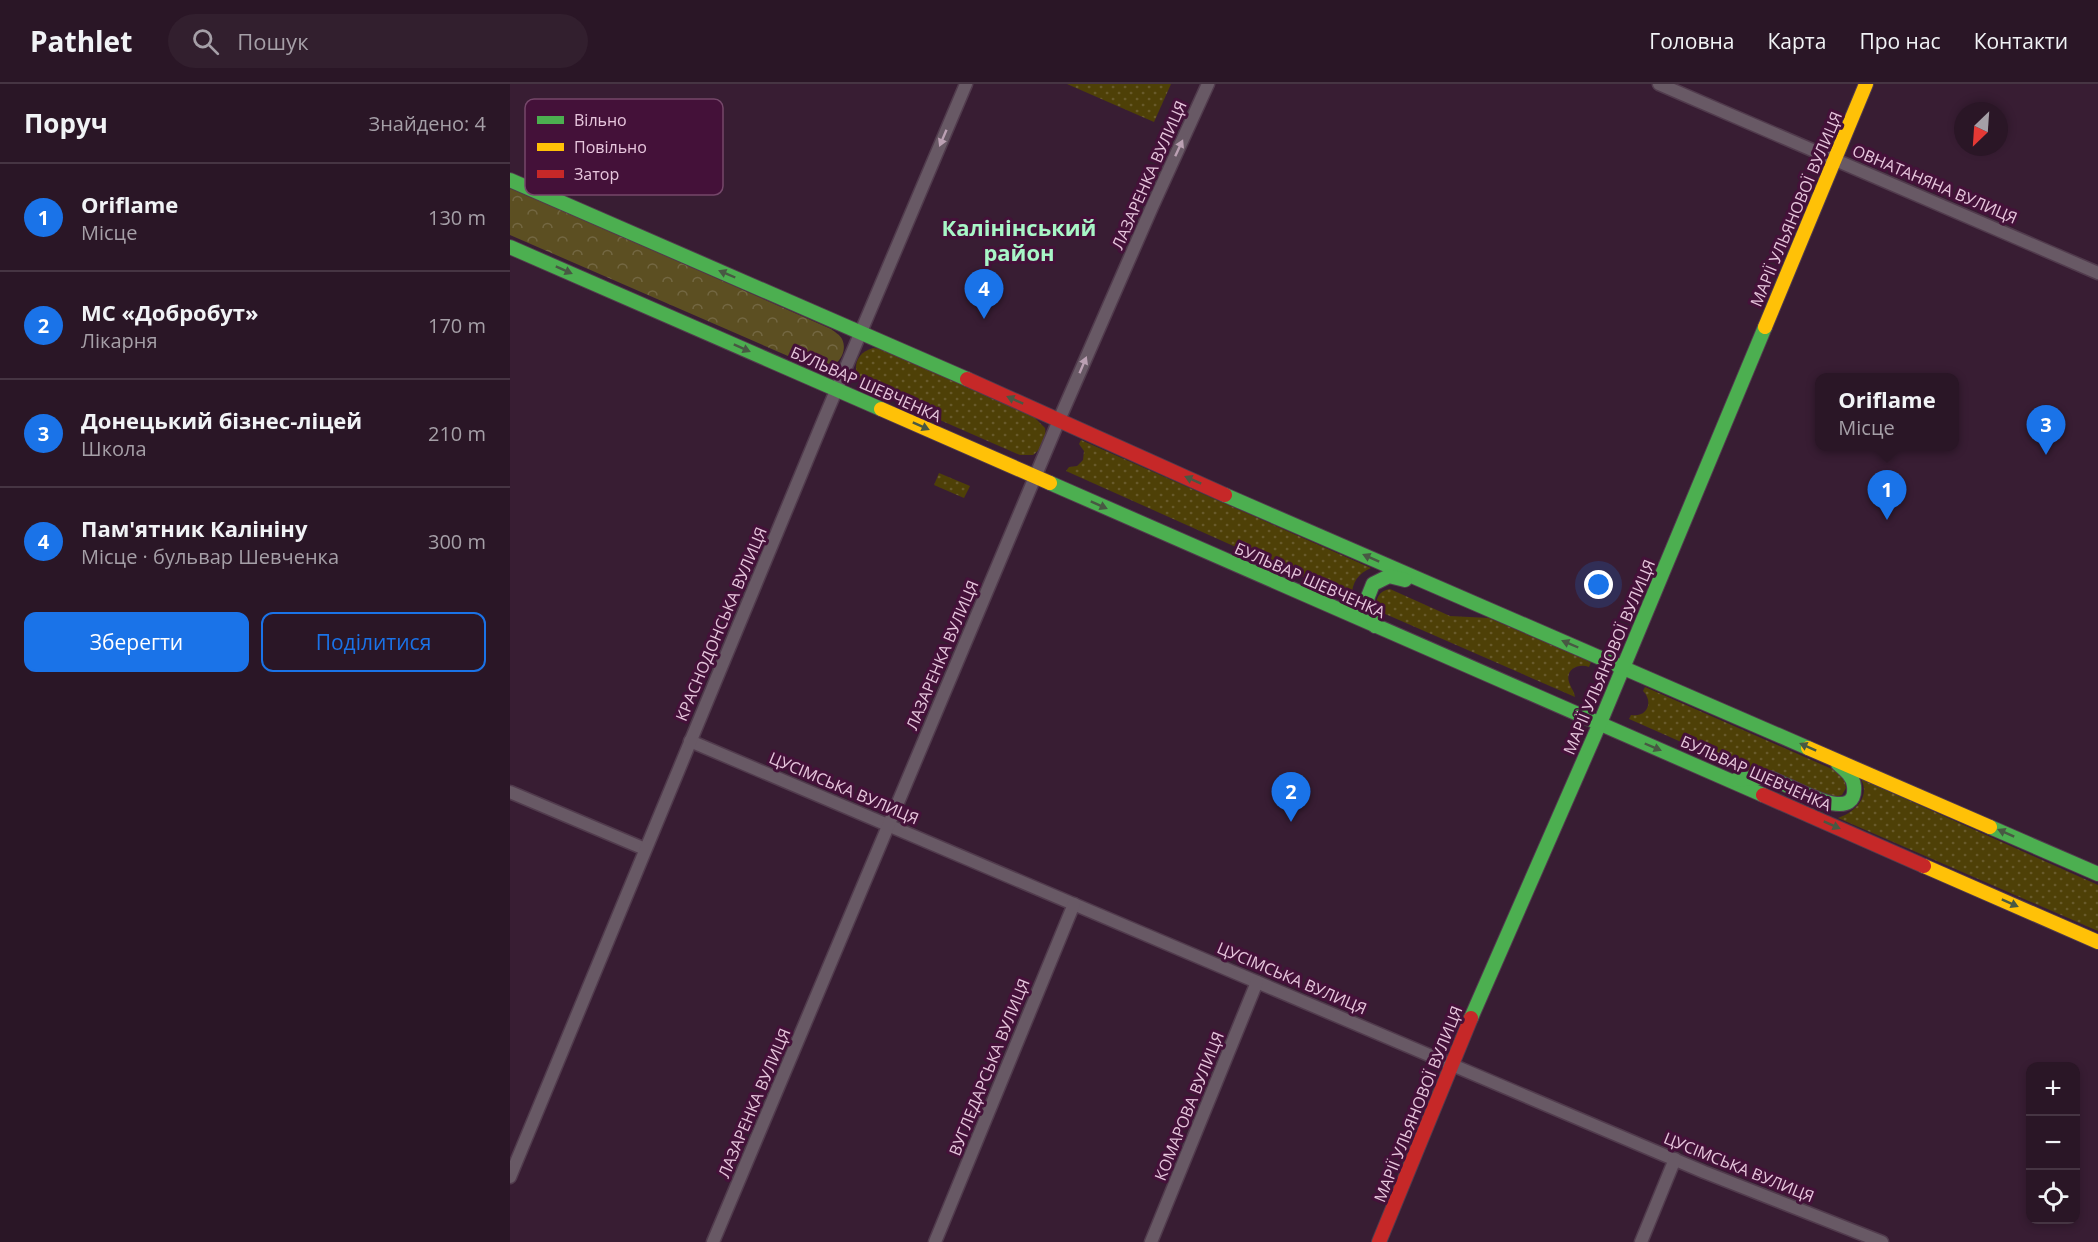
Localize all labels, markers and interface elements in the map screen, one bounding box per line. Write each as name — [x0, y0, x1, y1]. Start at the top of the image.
search box — [168, 14, 588, 68]
text: Pathlet — [30, 22, 132, 60]
icon: search — [189, 25, 222, 58]
text: Пошук — [237, 26, 309, 56]
text: Головна — [1649, 27, 1734, 55]
text: Карта — [1767, 27, 1826, 55]
text: Про нас — [1859, 27, 1941, 55]
text: Контакти — [1974, 27, 2068, 55]
street label: ЛАЗАРЕНКА ВУЛИЦЯ — [1106, 97, 1192, 253]
legend — [525, 99, 723, 195]
north arrow — [1954, 102, 2008, 156]
text: Поруч — [24, 105, 108, 141]
street label: МАРІЇ УЛЬЯНОВОЇ ВУЛИЦЯ — [1745, 108, 1847, 310]
text: Вільно — [574, 109, 627, 131]
text: Знайдено: 4 — [369, 110, 486, 137]
one-way arrow — [938, 129, 947, 147]
text: Повільно — [574, 136, 647, 158]
one-way arrow — [1175, 139, 1184, 157]
street label: ОВНАТАНЯНА ВУЛИЦЯ — [1849, 139, 2021, 229]
text: Затор — [574, 163, 619, 185]
text: Oriflame — [81, 189, 178, 219]
text: 1 — [38, 204, 49, 231]
text: 130 m — [428, 204, 486, 231]
district label: Калінінський район — [942, 212, 1096, 267]
text: Місце — [81, 219, 137, 246]
one-way arrow — [555, 265, 573, 275]
one-way arrow — [719, 270, 736, 279]
pin: 4 — [964, 270, 1004, 319]
text: МС «Добробут» — [81, 297, 259, 327]
text: 2 — [38, 312, 49, 339]
text: 170 m — [428, 312, 486, 339]
text: Лікарня — [81, 327, 158, 354]
street label: БУЛЬВАР ШЕВЧЕНКА — [787, 341, 946, 427]
one-way arrow — [734, 343, 752, 353]
one-way arrow — [1079, 356, 1088, 373]
popup — [1815, 373, 1959, 451]
text: Oriflame — [1838, 384, 1936, 414]
one-way arrow — [1006, 396, 1023, 405]
text: Донецький бізнес-ліцей — [81, 405, 362, 435]
pin: 3 — [2026, 406, 2066, 455]
text: Місце — [1838, 414, 1895, 441]
text: 3 — [38, 420, 49, 447]
text: 210 m — [428, 420, 486, 447]
one-way arrow — [913, 421, 931, 431]
text: Школа — [81, 435, 147, 462]
pin: 1 — [1868, 470, 1906, 520]
one-way arrow — [1183, 475, 1201, 485]
one-way arrow — [1091, 500, 1109, 510]
text: Пам'ятник Калініну — [81, 513, 307, 543]
street label: КРАСНОДОНСЬКА ВУЛИЦЯ — [670, 524, 772, 724]
text: 4 — [38, 528, 49, 555]
text: 300 m — [428, 528, 486, 555]
street label: БУЛЬВАР ШЕВЧЕНКА — [1231, 537, 1390, 623]
text: Місце · бульвар Шевченка — [81, 543, 339, 570]
one-way arrow — [1362, 553, 1380, 563]
street label: МАРІЇ УЛЬЯНОВОЇ ВУЛИЦЯ — [1558, 556, 1660, 758]
your location — [1584, 570, 1613, 599]
street label: ЛАЗАРЕНКА ВУЛИЦЯ — [900, 577, 984, 733]
button: Зберегти — [24, 612, 249, 672]
button: Поділитися — [261, 612, 486, 672]
one-way arrow — [1560, 639, 1578, 649]
street label: БУЛЬВАР ШЕВЧЕНКА — [1677, 730, 1836, 816]
one-way arrow — [1645, 742, 1662, 751]
one-way arrow — [1799, 742, 1817, 751]
street label: ЦУСІМСЬКА ВУЛИЦЯ — [766, 747, 922, 829]
pin: 2 — [1272, 772, 1310, 822]
one-way arrow — [1823, 820, 1841, 830]
one-way arrow — [1997, 829, 2014, 838]
one-way arrow — [2002, 899, 2019, 908]
street label: ЦУСІМСЬКА ВУЛИЦЯ — [1214, 937, 1370, 1019]
street label: ВУГЛЕДАРСЬКА ВУЛИЦЯ — [943, 975, 1035, 1159]
street label: МАРІЇ УЛЬЯНОВОЇ ВУЛИЦЯ — [1369, 1003, 1467, 1205]
street label: ЛАЗАРЕНКА ВУЛИЦЯ — [712, 1025, 796, 1181]
street label: КОМАРОВА ВУЛИЦЯ — [1149, 1028, 1229, 1184]
map controls — [2026, 1062, 2080, 1224]
button: + — [2026, 1062, 2080, 1116]
button: − — [2026, 1116, 2080, 1170]
street label: ЦУСІМСЬКА ВУЛИЦЯ — [1661, 1127, 1817, 1207]
button: locate — [2026, 1170, 2080, 1224]

